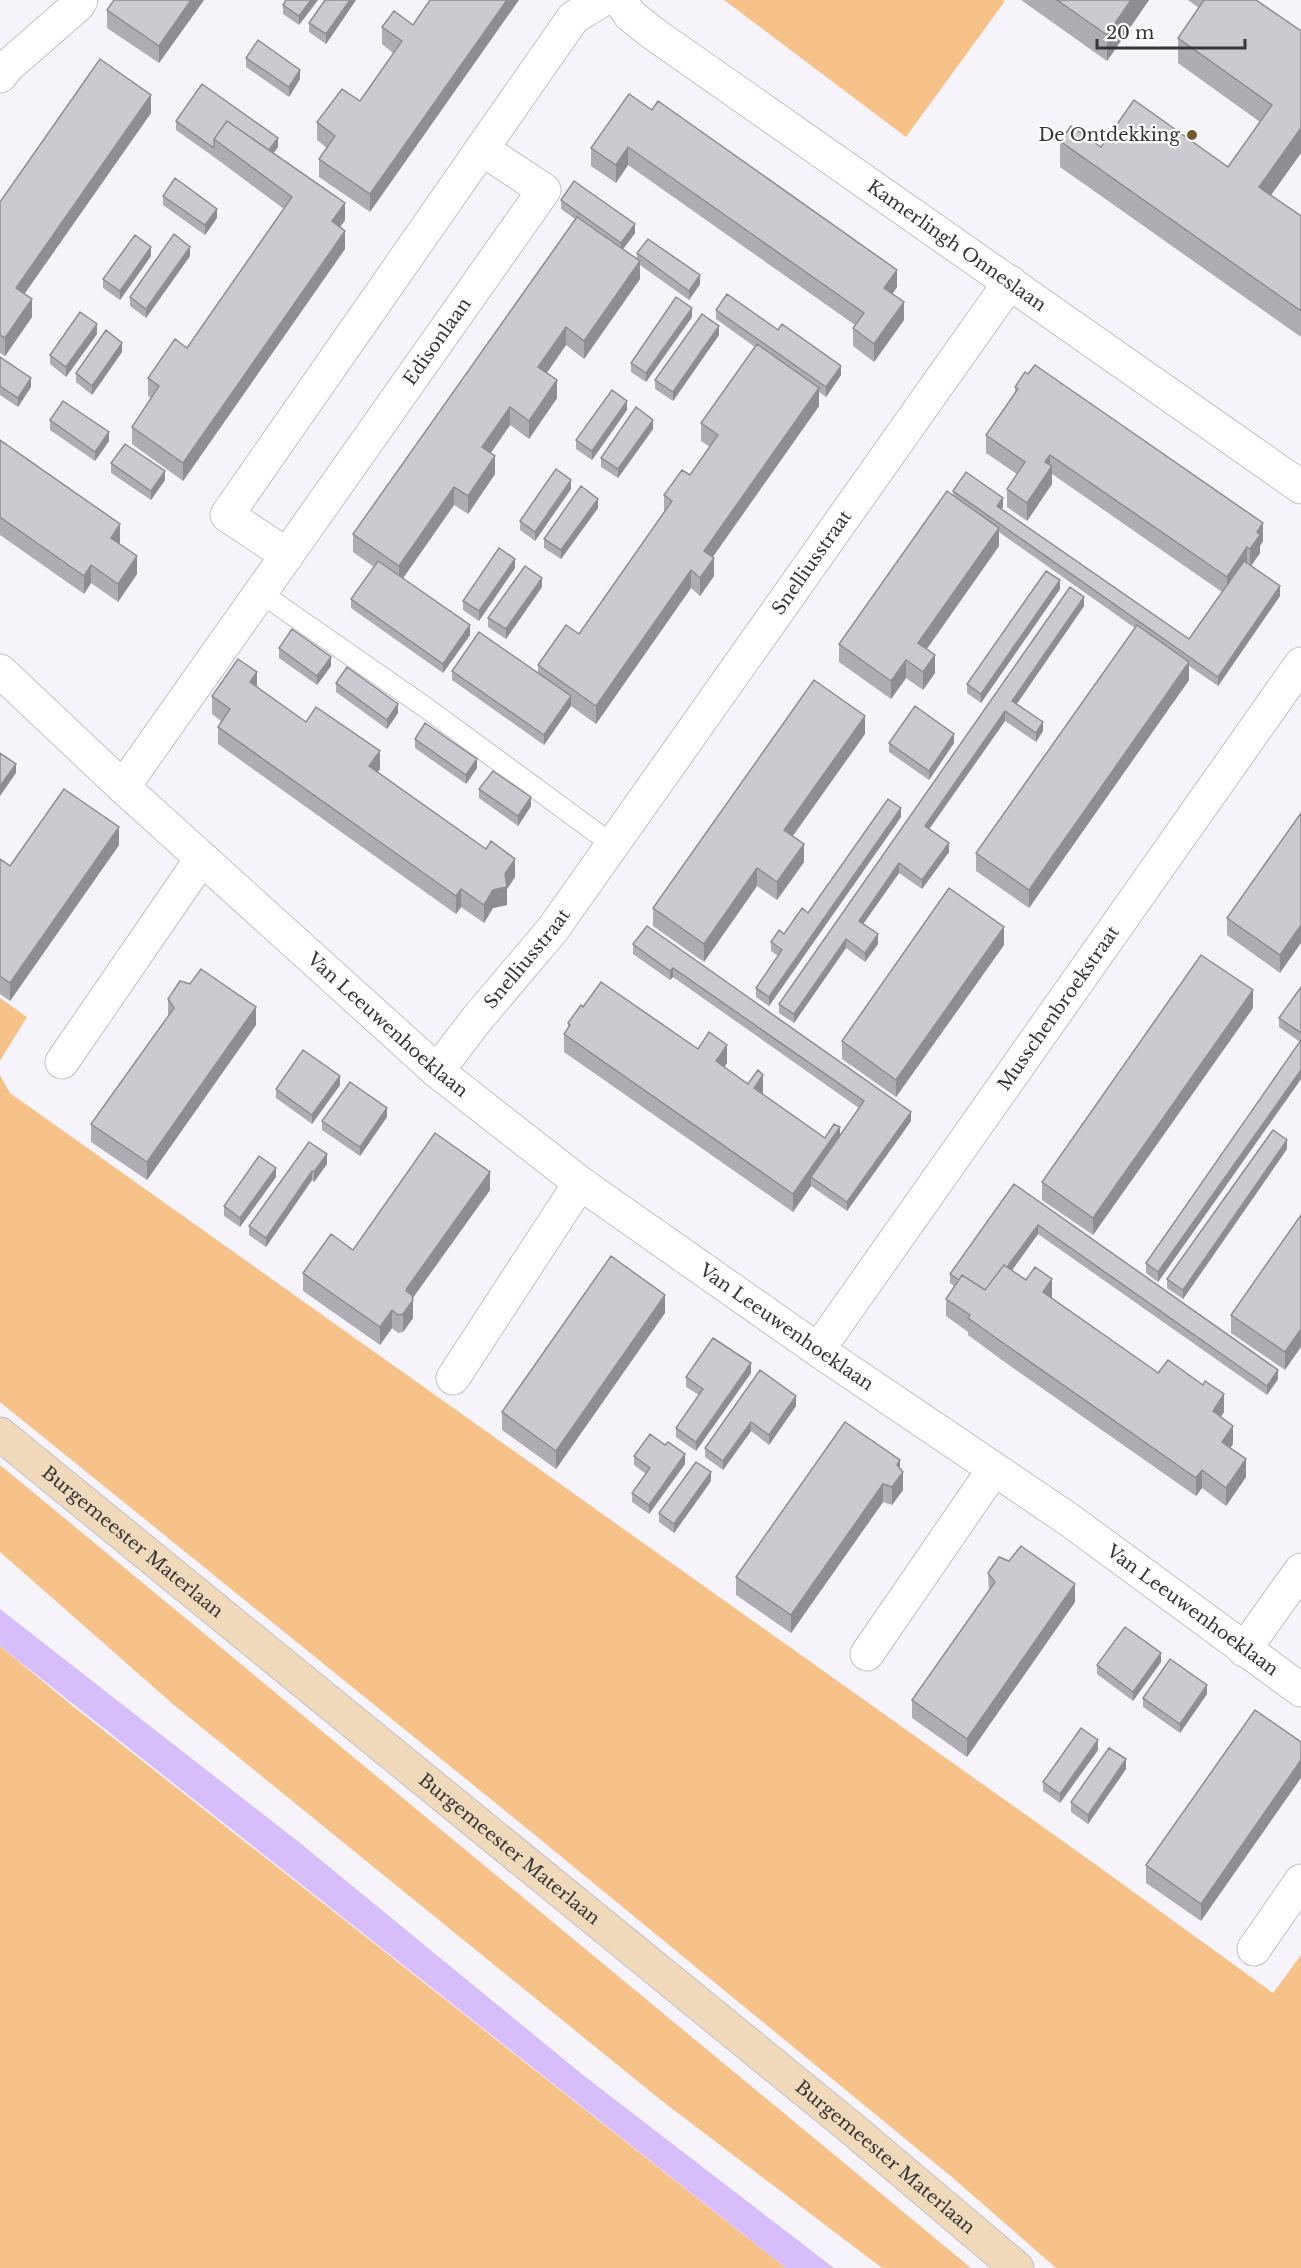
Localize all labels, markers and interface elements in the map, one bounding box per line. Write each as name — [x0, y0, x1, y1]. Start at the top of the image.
scale bar — [1097, 12, 1246, 50]
text: 20 m — [1106, 22, 1154, 44]
place label: De Ontdekking — [1038, 124, 1180, 146]
marker: De Ontdekking — [1185, 128, 1199, 142]
street label: Kamerlingh Onneslaan — [863, 176, 1050, 316]
street label: Edisonlaan — [399, 294, 476, 390]
street label: Snelliusstraat — [767, 506, 856, 619]
street label: Snelliusstraat — [480, 905, 575, 1013]
street label: Musschenbroekstraat — [993, 922, 1124, 1095]
street label: Van Leeuwenhoeklaan — [302, 947, 472, 1102]
street label: Van Leeuwenhoeklaan — [694, 1259, 878, 1395]
street label: Burgemeester Materlaan — [37, 1462, 228, 1622]
street label: Van Leeuwenhoeklaan — [1102, 1540, 1283, 1681]
street label: Burgemeester Materlaan — [414, 1769, 604, 1930]
street label: Burgemeester Materlaan — [791, 2076, 979, 2239]

